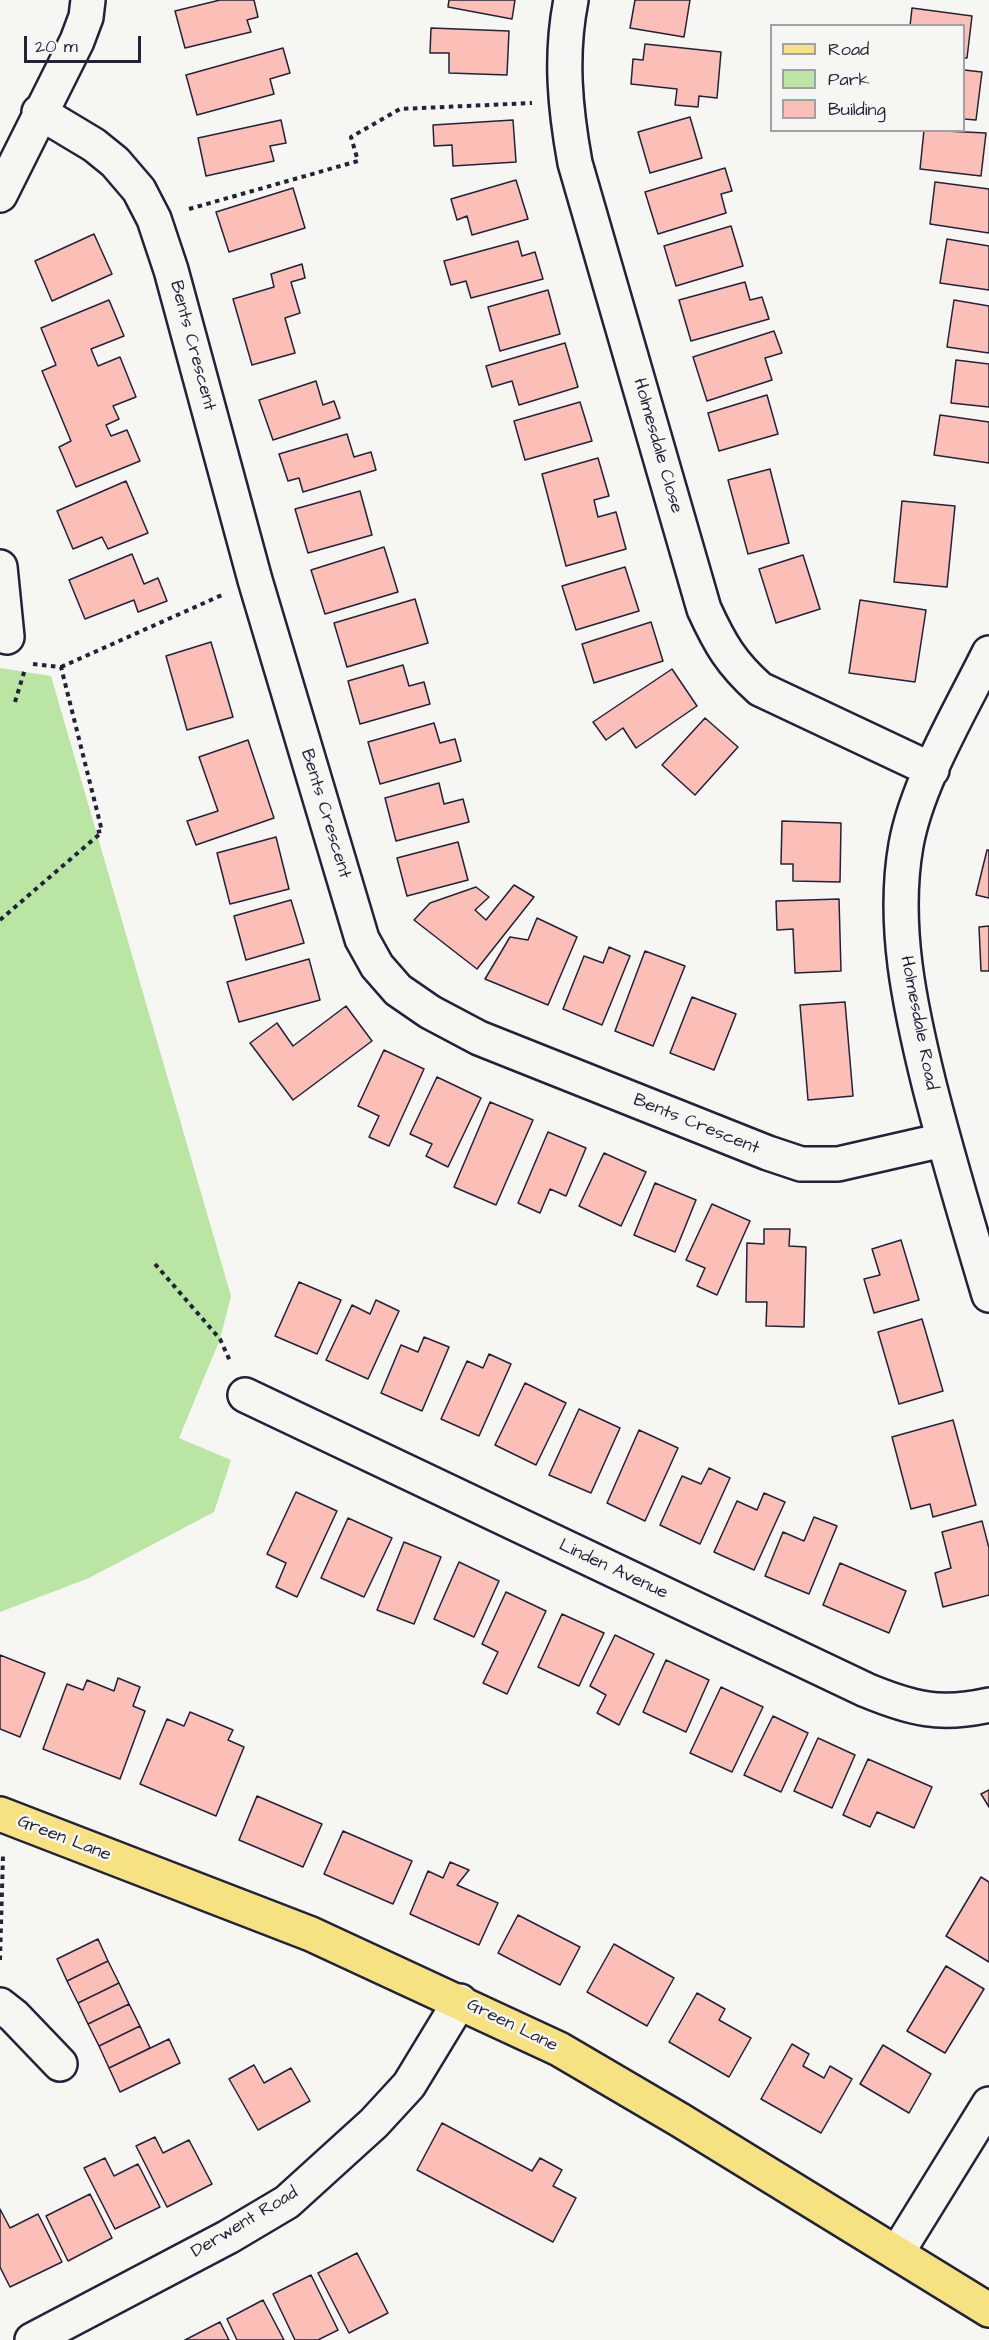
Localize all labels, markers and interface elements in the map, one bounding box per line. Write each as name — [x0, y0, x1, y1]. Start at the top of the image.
scale bar — [27, 24, 144, 62]
legend — [770, 24, 965, 132]
text: 20 m — [35, 34, 78, 59]
text: Road — [828, 37, 869, 62]
text: Park — [828, 67, 870, 92]
text: Building — [828, 97, 886, 122]
street label: Bents Crescent — [164, 279, 220, 413]
street label: Holmesdale Close — [627, 376, 687, 516]
street label: Bents Crescent — [295, 747, 355, 881]
street label: Holmesdale Road — [894, 954, 942, 1092]
street label: Bents Crescent — [630, 1090, 762, 1160]
street label: Linden Avenue — [555, 1535, 671, 1605]
street label: Green Lane — [14, 1811, 114, 1867]
street label: Green Lane — [463, 1995, 561, 2057]
street label: Derwent Road — [188, 2183, 302, 2263]

